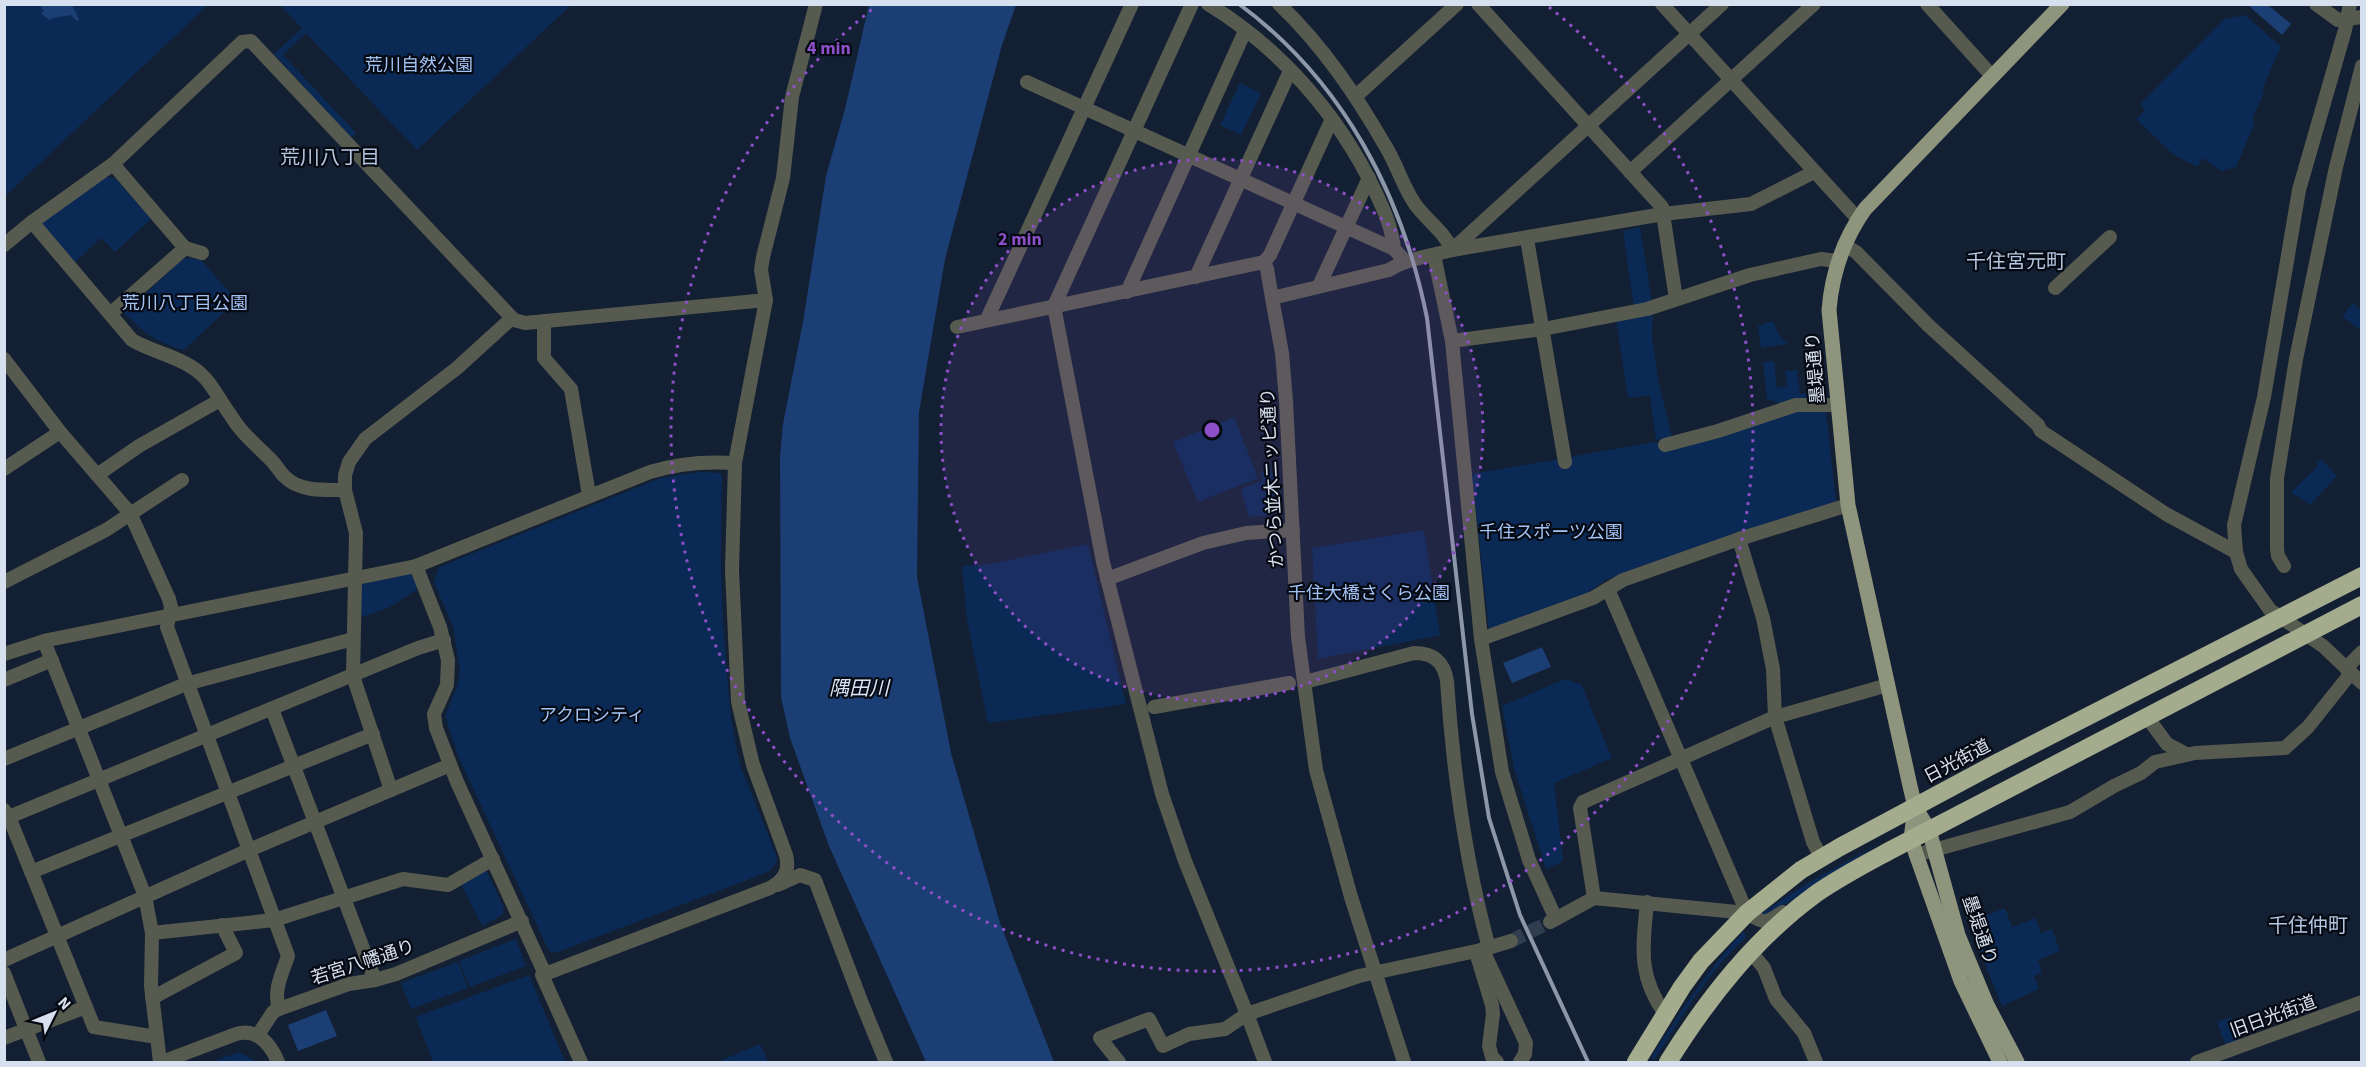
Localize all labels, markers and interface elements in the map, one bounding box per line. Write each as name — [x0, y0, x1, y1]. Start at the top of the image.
text: 4 min — [807, 36, 851, 61]
park label: 荒川自然公園 — [365, 53, 473, 78]
district label: 荒川八丁目 — [280, 144, 380, 172]
text: 2 min — [998, 227, 1042, 252]
district label: 千住宮元町 — [1966, 248, 2066, 276]
park label: 荒川八丁目公園 — [122, 291, 248, 316]
street label: 墨堤通り — [1800, 331, 1831, 405]
street label: かつら並木ニッピ通り — [1255, 387, 1290, 569]
centre of rings — [1202, 420, 1222, 440]
park label: 千住スポーツ公園 — [1479, 520, 1623, 545]
park label: 千住大橋さくら公園 — [1288, 581, 1450, 606]
water label: 隅田川 — [829, 675, 891, 703]
park label: アクロシティ — [539, 703, 645, 728]
street label: 日光街道 — [1920, 734, 1995, 789]
street label: 墨堤通り — [1956, 892, 2003, 968]
district label: 千住仲町 — [2268, 912, 2348, 940]
street label: 若宮八幡通り — [308, 934, 418, 991]
north arrow — [24, 983, 84, 1043]
street label: 旧日光街道 — [2227, 989, 2320, 1044]
text: N — [53, 992, 76, 1015]

